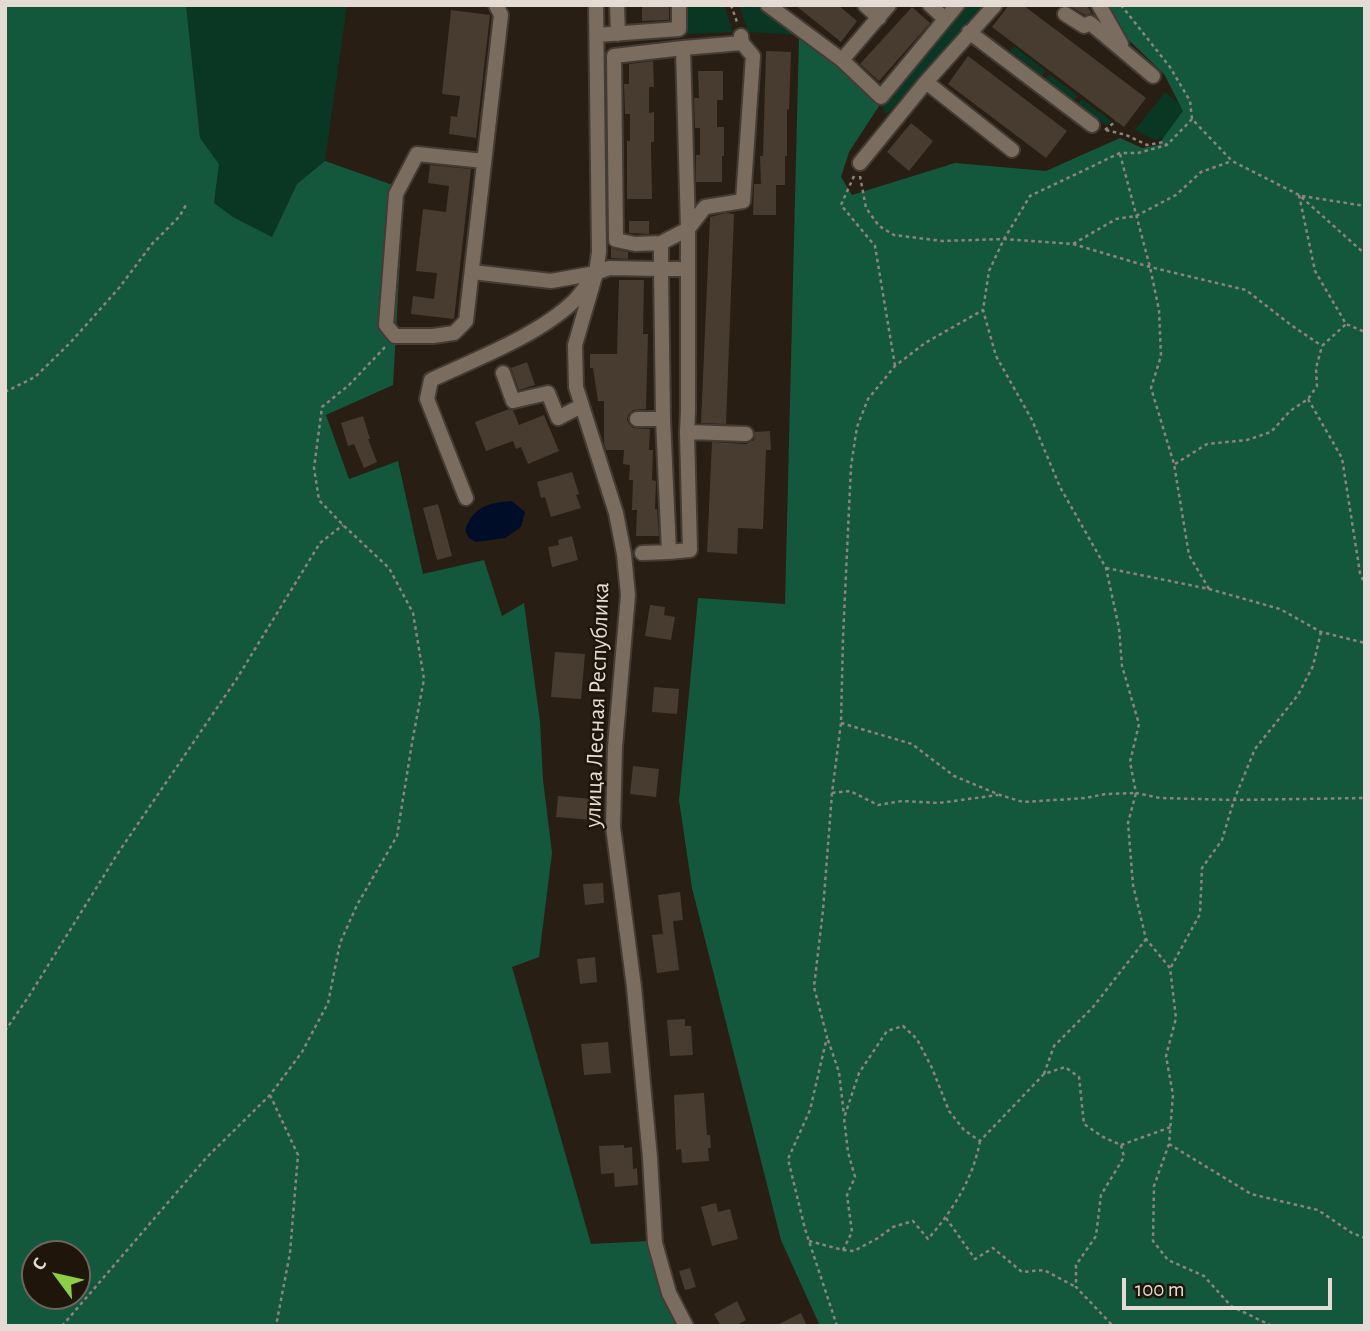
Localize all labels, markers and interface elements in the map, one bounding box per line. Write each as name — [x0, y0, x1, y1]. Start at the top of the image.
street label: улица Лесная Республика — [578, 582, 616, 828]
north arrow — [21, 1240, 91, 1310]
text: С — [29, 1255, 50, 1274]
scale bar — [1125, 1264, 1335, 1308]
text: 100 m — [1135, 1279, 1185, 1300]

